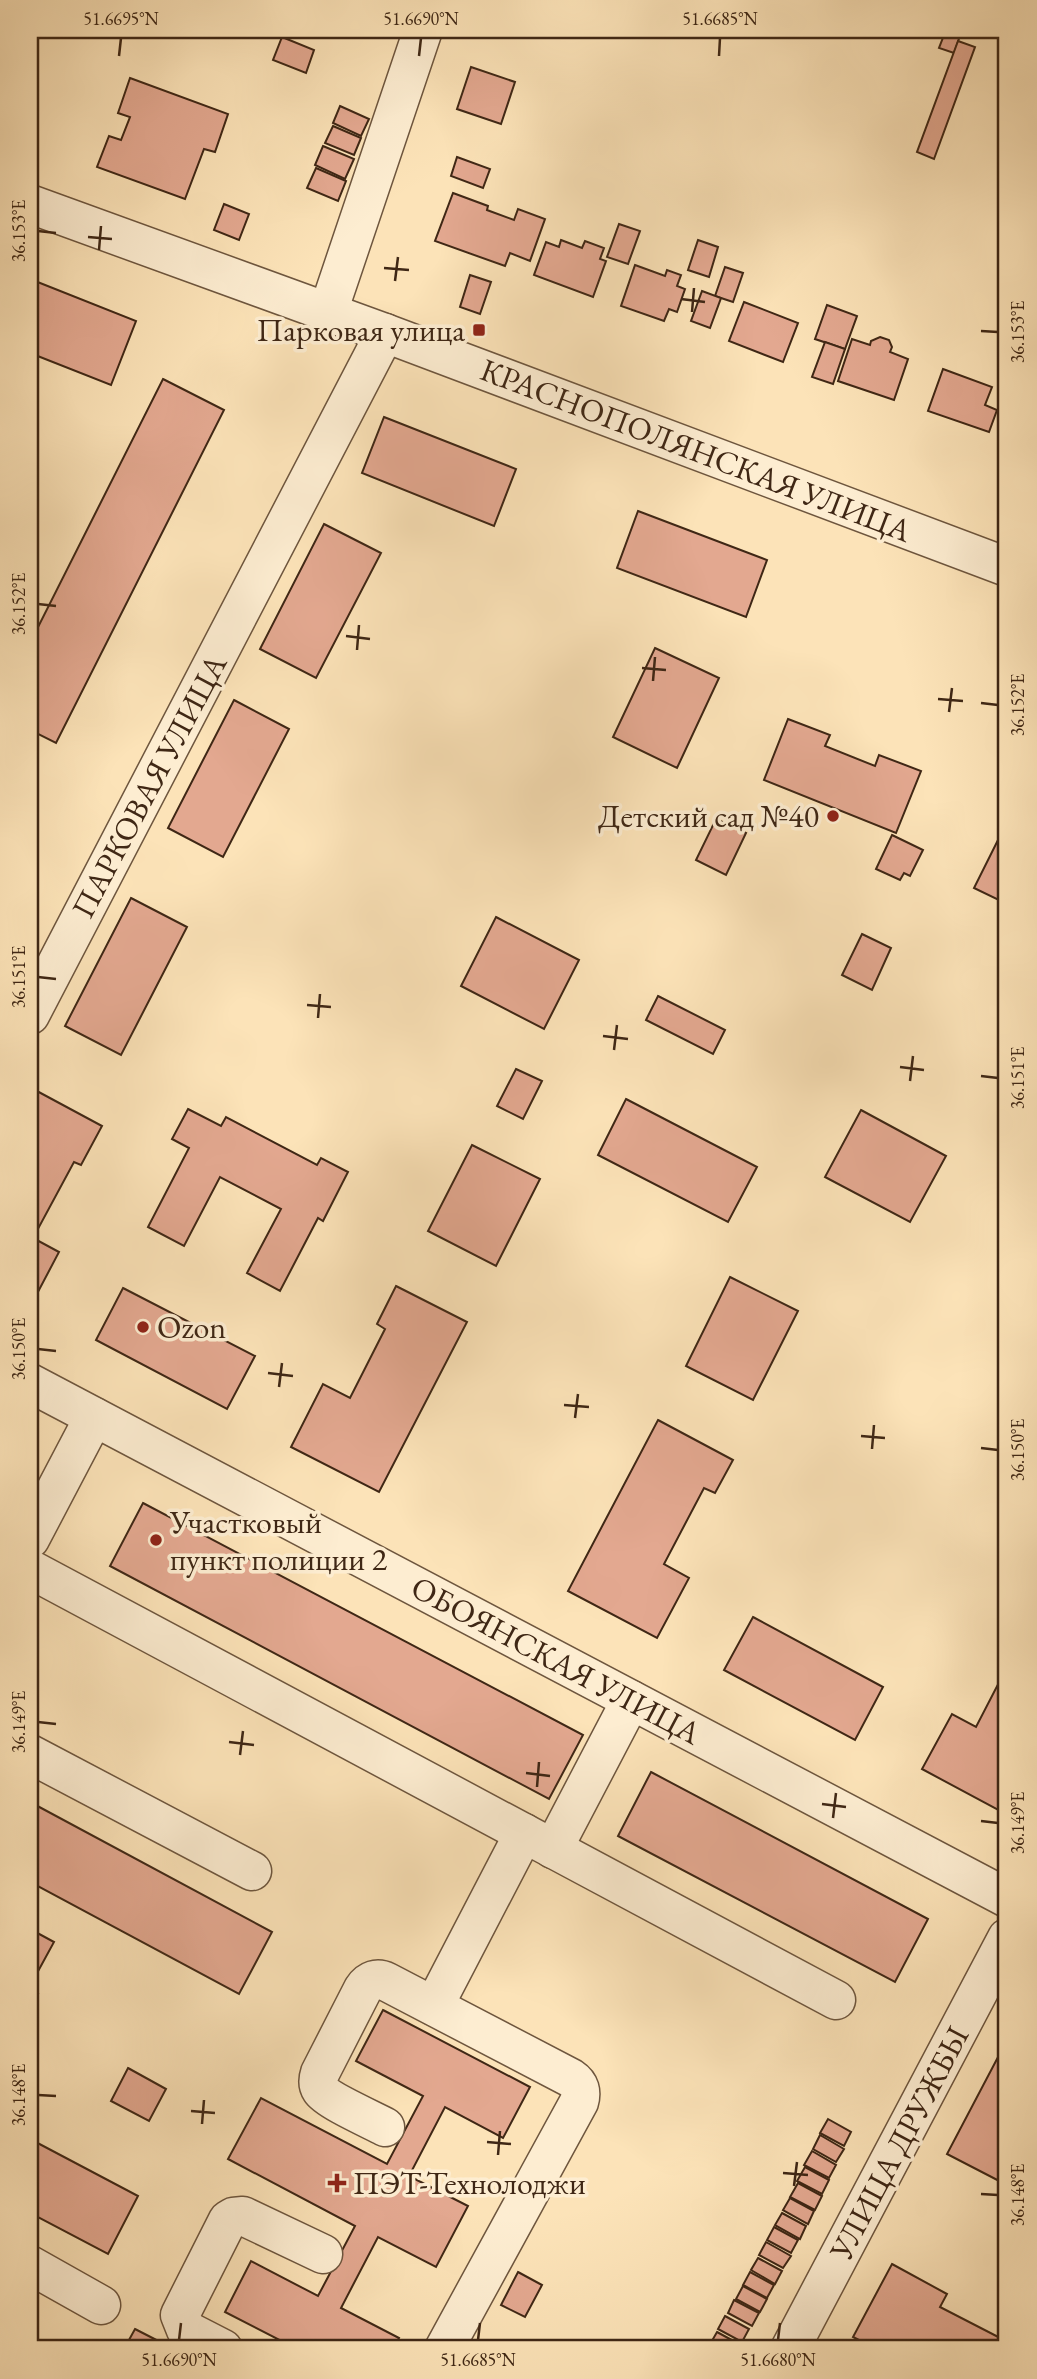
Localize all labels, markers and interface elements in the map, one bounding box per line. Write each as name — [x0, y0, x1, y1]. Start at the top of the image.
text: 51.6695°N — [83, 7, 159, 30]
text: 51.6690°N — [383, 7, 459, 30]
text: 51.6685°N — [682, 7, 758, 30]
text: 36.153°E — [7, 200, 30, 262]
text: 36.153°E — [1006, 301, 1029, 363]
place label: Парковая улица — [257, 309, 465, 351]
marker: Парковая улица — [471, 322, 487, 338]
street label: КРАСНОПОЛЯНСКАЯ УЛИЦА — [475, 348, 918, 552]
text: 36.152°E — [7, 573, 30, 635]
street label: ПАРКОВАЯ УЛИЦА — [62, 646, 237, 925]
text: 36.152°E — [1006, 674, 1029, 736]
place label: Детский сад №40 — [598, 795, 819, 837]
marker: Детский сад №40 — [825, 808, 841, 824]
text: 36.151°E — [7, 946, 30, 1008]
text: 36.151°E — [1006, 1047, 1029, 1109]
place label: Ozon — [157, 1306, 226, 1348]
text: 36.150°E — [7, 1318, 30, 1380]
marker: Ozon — [135, 1319, 151, 1335]
text: 36.150°E — [1006, 1419, 1029, 1481]
place label: Участковый пункт полиции 2 — [169, 1501, 388, 1580]
marker: Участковый пункт полиции 2 — [148, 1532, 164, 1548]
street label: ОБОЯНСКАЯ УЛИЦА — [404, 1566, 709, 1754]
text: 36.149°E — [7, 1691, 30, 1753]
text: 36.149°E — [1006, 1792, 1029, 1854]
street label: УЛИЦА ДРУЖБЫ — [819, 2019, 978, 2268]
text: 36.148°E — [7, 2064, 30, 2126]
place label: ПЭТ-Технолоджи — [353, 2162, 586, 2204]
text: 36.148°E — [1006, 2164, 1029, 2226]
marker: ПЭТ-Технолоджи — [327, 2173, 347, 2193]
text: 51.6690°N — [141, 2348, 217, 2371]
text: 51.6685°N — [440, 2348, 516, 2371]
text: 51.6680°N — [740, 2348, 816, 2371]

